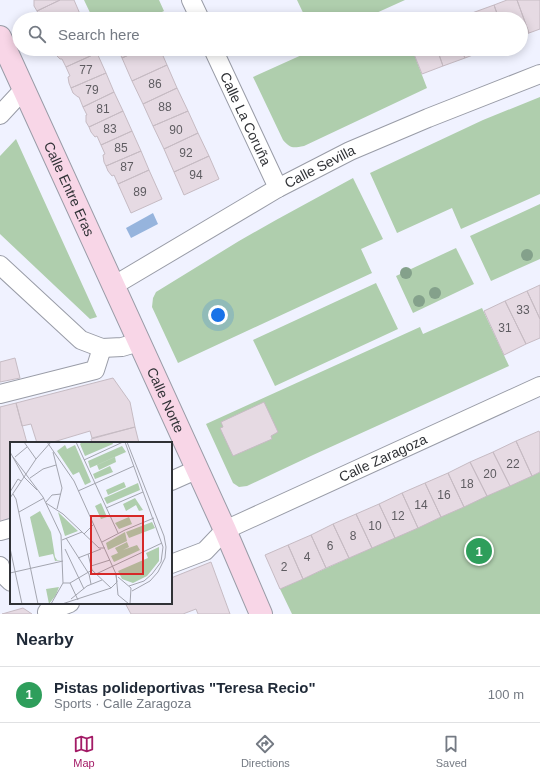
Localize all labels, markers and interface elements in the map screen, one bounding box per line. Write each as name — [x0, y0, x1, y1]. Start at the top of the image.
search box — [12, 12, 528, 56]
icon: search — [26, 23, 48, 45]
text: Search here — [58, 26, 140, 43]
house number: 77 — [79, 63, 93, 77]
street label: Calle La Coruña — [217, 69, 274, 168]
house number: 86 — [148, 77, 162, 91]
house number: 79 — [85, 83, 99, 97]
house number: 88 — [158, 100, 172, 114]
house number: 81 — [96, 102, 110, 116]
house number: 83 — [103, 122, 117, 136]
house number: 90 — [169, 123, 183, 137]
street label: Calle Entre Eras — [41, 139, 98, 239]
house number: 85 — [114, 141, 128, 155]
street label: Calle Sevilla — [282, 142, 358, 191]
house number: 92 — [179, 146, 193, 160]
house number: 87 — [120, 160, 134, 174]
house number: 94 — [189, 168, 203, 182]
house number: 89 — [133, 185, 147, 199]
house number: 33 — [516, 303, 530, 317]
your location — [208, 305, 228, 325]
house number: 31 — [498, 321, 512, 335]
street label: Calle Norte — [144, 365, 188, 435]
street label: Calle Zaragoza — [336, 431, 430, 485]
inset map — [10, 442, 172, 604]
house number: 22 — [506, 457, 520, 471]
house number: 20 — [483, 467, 497, 481]
house number: 18 — [460, 477, 474, 491]
house number: 16 — [437, 488, 451, 502]
house number: 14 — [414, 498, 428, 512]
house number: 12 — [391, 509, 405, 523]
house number: 10 — [368, 519, 382, 533]
house number: 8 — [350, 529, 357, 543]
pin: 1 — [466, 536, 492, 566]
house number: 6 — [327, 539, 334, 553]
house number: 4 — [304, 550, 311, 564]
house number: 2 — [281, 560, 288, 574]
text: Nearby — [16, 630, 74, 649]
text: Pistas polideportivas "Teresa Recio" — [54, 679, 316, 696]
text: 1 — [25, 687, 33, 702]
text: 100 m — [488, 687, 524, 702]
text: Sports · Calle Zaragoza — [54, 696, 191, 711]
tab: Map — [73, 733, 95, 769]
tab: Directions — [241, 733, 290, 769]
tab: Saved — [436, 733, 467, 769]

